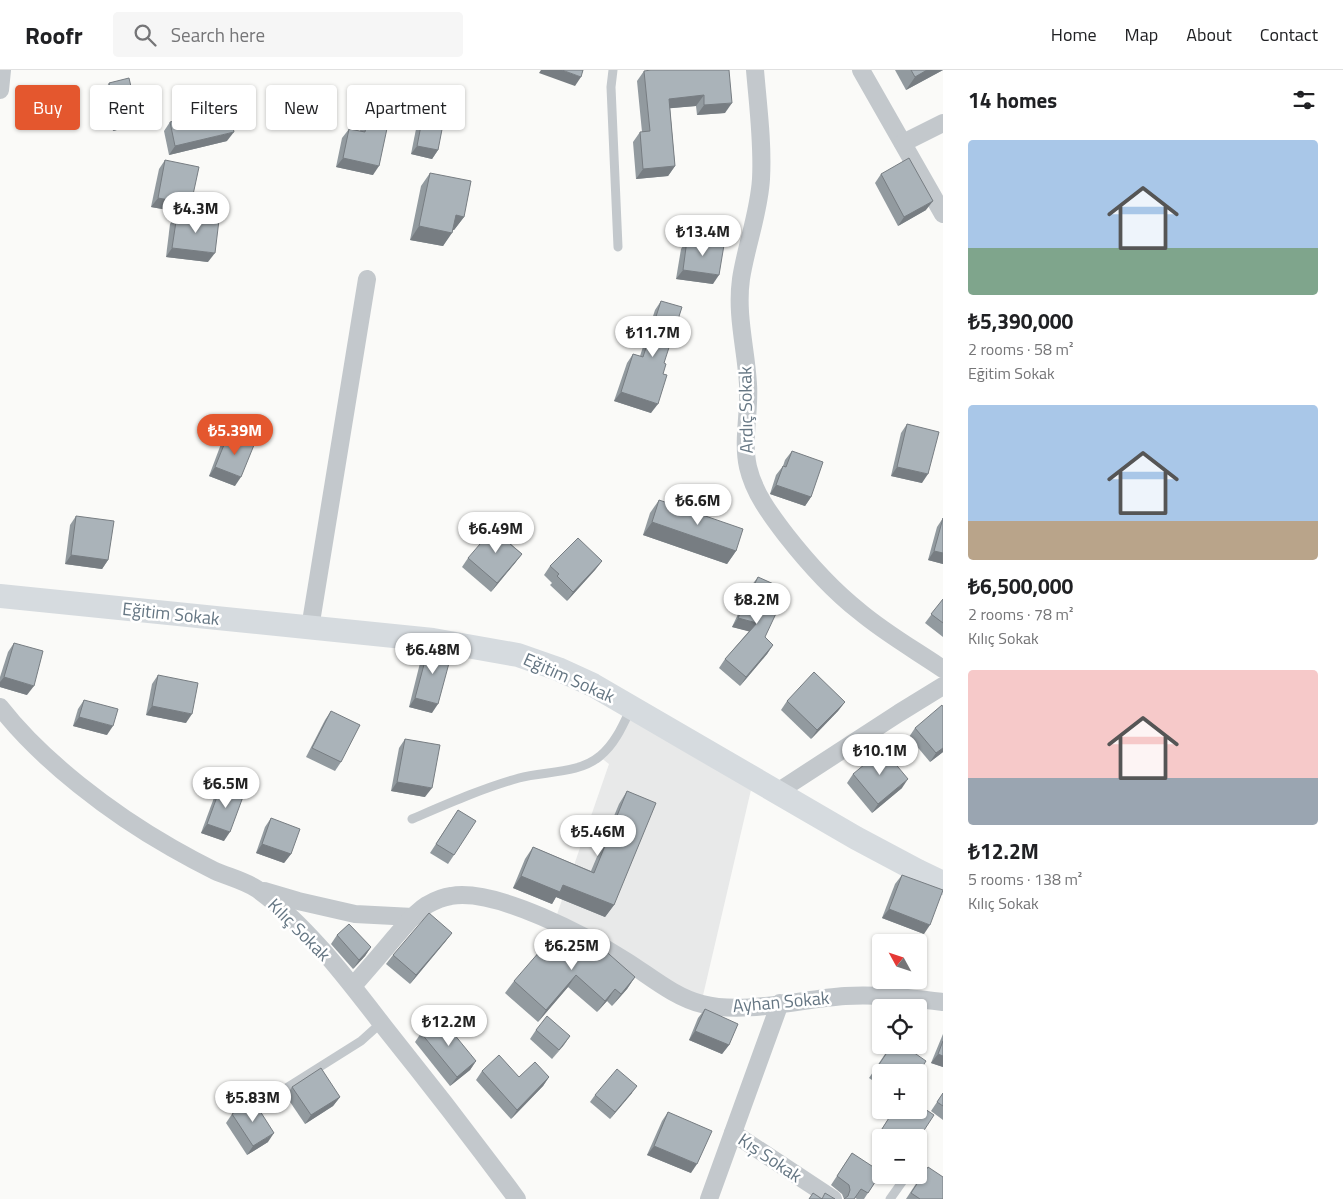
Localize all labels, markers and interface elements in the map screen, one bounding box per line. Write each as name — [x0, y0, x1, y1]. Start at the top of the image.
search box — [113, 12, 463, 57]
text: Roofr — [25, 17, 83, 53]
text: Search here — [171, 20, 265, 49]
icon: search — [131, 21, 159, 49]
text: Home — [1051, 21, 1097, 48]
text: Map — [1125, 21, 1158, 48]
text: About — [1186, 21, 1232, 48]
text: Contact — [1260, 21, 1318, 48]
text: 14 homes — [968, 84, 1057, 116]
chip: Buy — [15, 85, 80, 130]
chip: Rent — [90, 85, 162, 130]
chip: Filters — [172, 85, 256, 130]
chip: New — [266, 85, 337, 130]
chip: Apartment — [347, 85, 465, 130]
icon: filters — [1290, 86, 1318, 114]
icon: home — [1098, 173, 1188, 263]
pin: ₺4.3M — [161, 191, 231, 234]
text: ₺4.3M — [174, 196, 218, 220]
pin: ₺13.4M — [662, 214, 744, 257]
text: ₺13.4M — [676, 219, 730, 243]
text: ₺5,390,000 — [968, 305, 1073, 337]
pin: ₺11.7M — [612, 316, 694, 358]
text: ₺11.7M — [626, 320, 680, 344]
text: 2 rooms · 58 m² — [968, 337, 1073, 361]
text: Eğitim Sokak — [968, 361, 1055, 385]
street label: Ardıç Sokak — [731, 366, 760, 454]
pin: ₺5.39M — [194, 414, 276, 456]
text: ₺5.39M — [208, 418, 262, 442]
icon: home — [1098, 438, 1188, 528]
pin: ₺6.6M — [663, 484, 733, 526]
text: ₺6.6M — [676, 488, 720, 512]
pin: ₺6.49M — [455, 512, 537, 554]
text: ₺6.49M — [469, 516, 523, 540]
text: ₺6,500,000 — [968, 570, 1073, 602]
pin: ₺8.2M — [722, 582, 792, 625]
text: ₺8.2M — [735, 587, 779, 611]
street label: Eğitim Sokak — [121, 595, 221, 632]
text: 2 rooms · 78 m² — [968, 602, 1073, 626]
text: Kılıç Sokak — [968, 626, 1039, 650]
pin: ₺6.48M — [392, 632, 474, 675]
text: ₺6.48M — [406, 637, 460, 661]
street label: Eğitim Sokak — [519, 645, 620, 710]
icon: home — [1098, 703, 1188, 793]
pin: ₺10.1M — [839, 734, 921, 776]
text: ₺10.1M — [853, 738, 907, 762]
pin: ₺6.5M — [191, 766, 261, 809]
text: ₺6.5M — [204, 771, 248, 795]
pin: ₺5.46M — [557, 814, 639, 857]
text: ₺5.46M — [571, 819, 625, 843]
text: ₺12.2M — [968, 835, 1039, 867]
text: 5 rooms · 138 m² — [968, 867, 1082, 891]
text: Kılıç Sokak — [968, 891, 1039, 915]
street label: Kılıç Sokak — [262, 892, 337, 968]
pin: ₺6.25M — [531, 928, 613, 971]
text: ₺6.25M — [545, 933, 599, 957]
north arrow — [872, 934, 928, 989]
map controls — [872, 934, 927, 1184]
street label: Ayhan Sokak — [732, 984, 831, 1019]
button: locate — [872, 999, 927, 1054]
pin: ₺12.2M — [408, 1004, 490, 1047]
text: ₺12.2M — [422, 1009, 476, 1033]
button: + — [872, 1064, 927, 1119]
pin: ₺5.83M — [212, 1080, 294, 1123]
text: ₺5.83M — [226, 1085, 280, 1109]
street label: Kış Sokak — [733, 1126, 808, 1189]
button: − — [872, 1129, 927, 1184]

